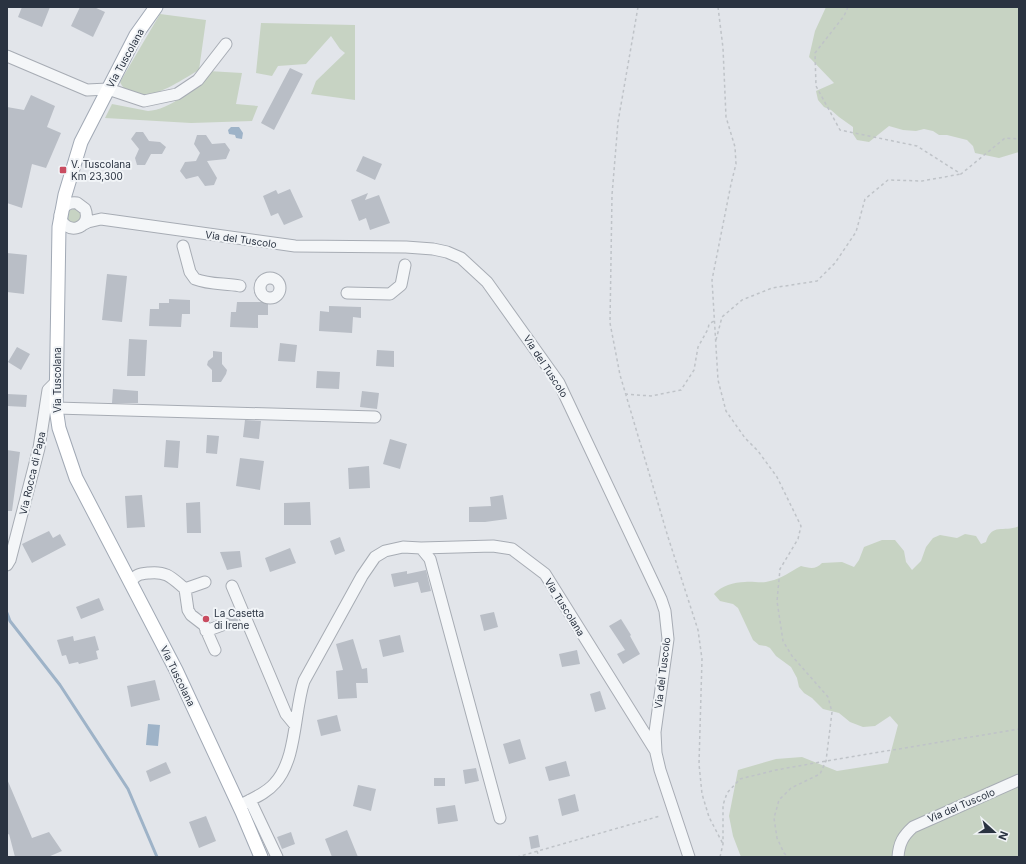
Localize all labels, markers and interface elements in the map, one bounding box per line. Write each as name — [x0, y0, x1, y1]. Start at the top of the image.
street label: Via Tuscolana — [104, 26, 146, 90]
place label: V. Tuscolana Km 23,300 — [71, 158, 131, 182]
marker: V. Tuscolana Km 23,300 — [58, 165, 68, 175]
street label: Via del Tuscolo — [205, 228, 277, 250]
street label: Via del Tuscolo — [521, 333, 571, 399]
street label: Via Tuscolana — [51, 347, 63, 413]
street label: Via Rocca di Papa — [17, 430, 47, 516]
street label: Via Tuscolana — [542, 576, 588, 638]
place label: La Casetta di Irene — [214, 607, 264, 631]
marker: La Casetta di Irene — [201, 614, 211, 624]
street label: Via del Tuscolo — [652, 637, 672, 709]
street label: Via Tuscolana — [158, 644, 198, 708]
street label: Via del Tuscolo — [926, 785, 996, 825]
north arrow — [974, 812, 1014, 852]
text: N — [995, 829, 1011, 842]

